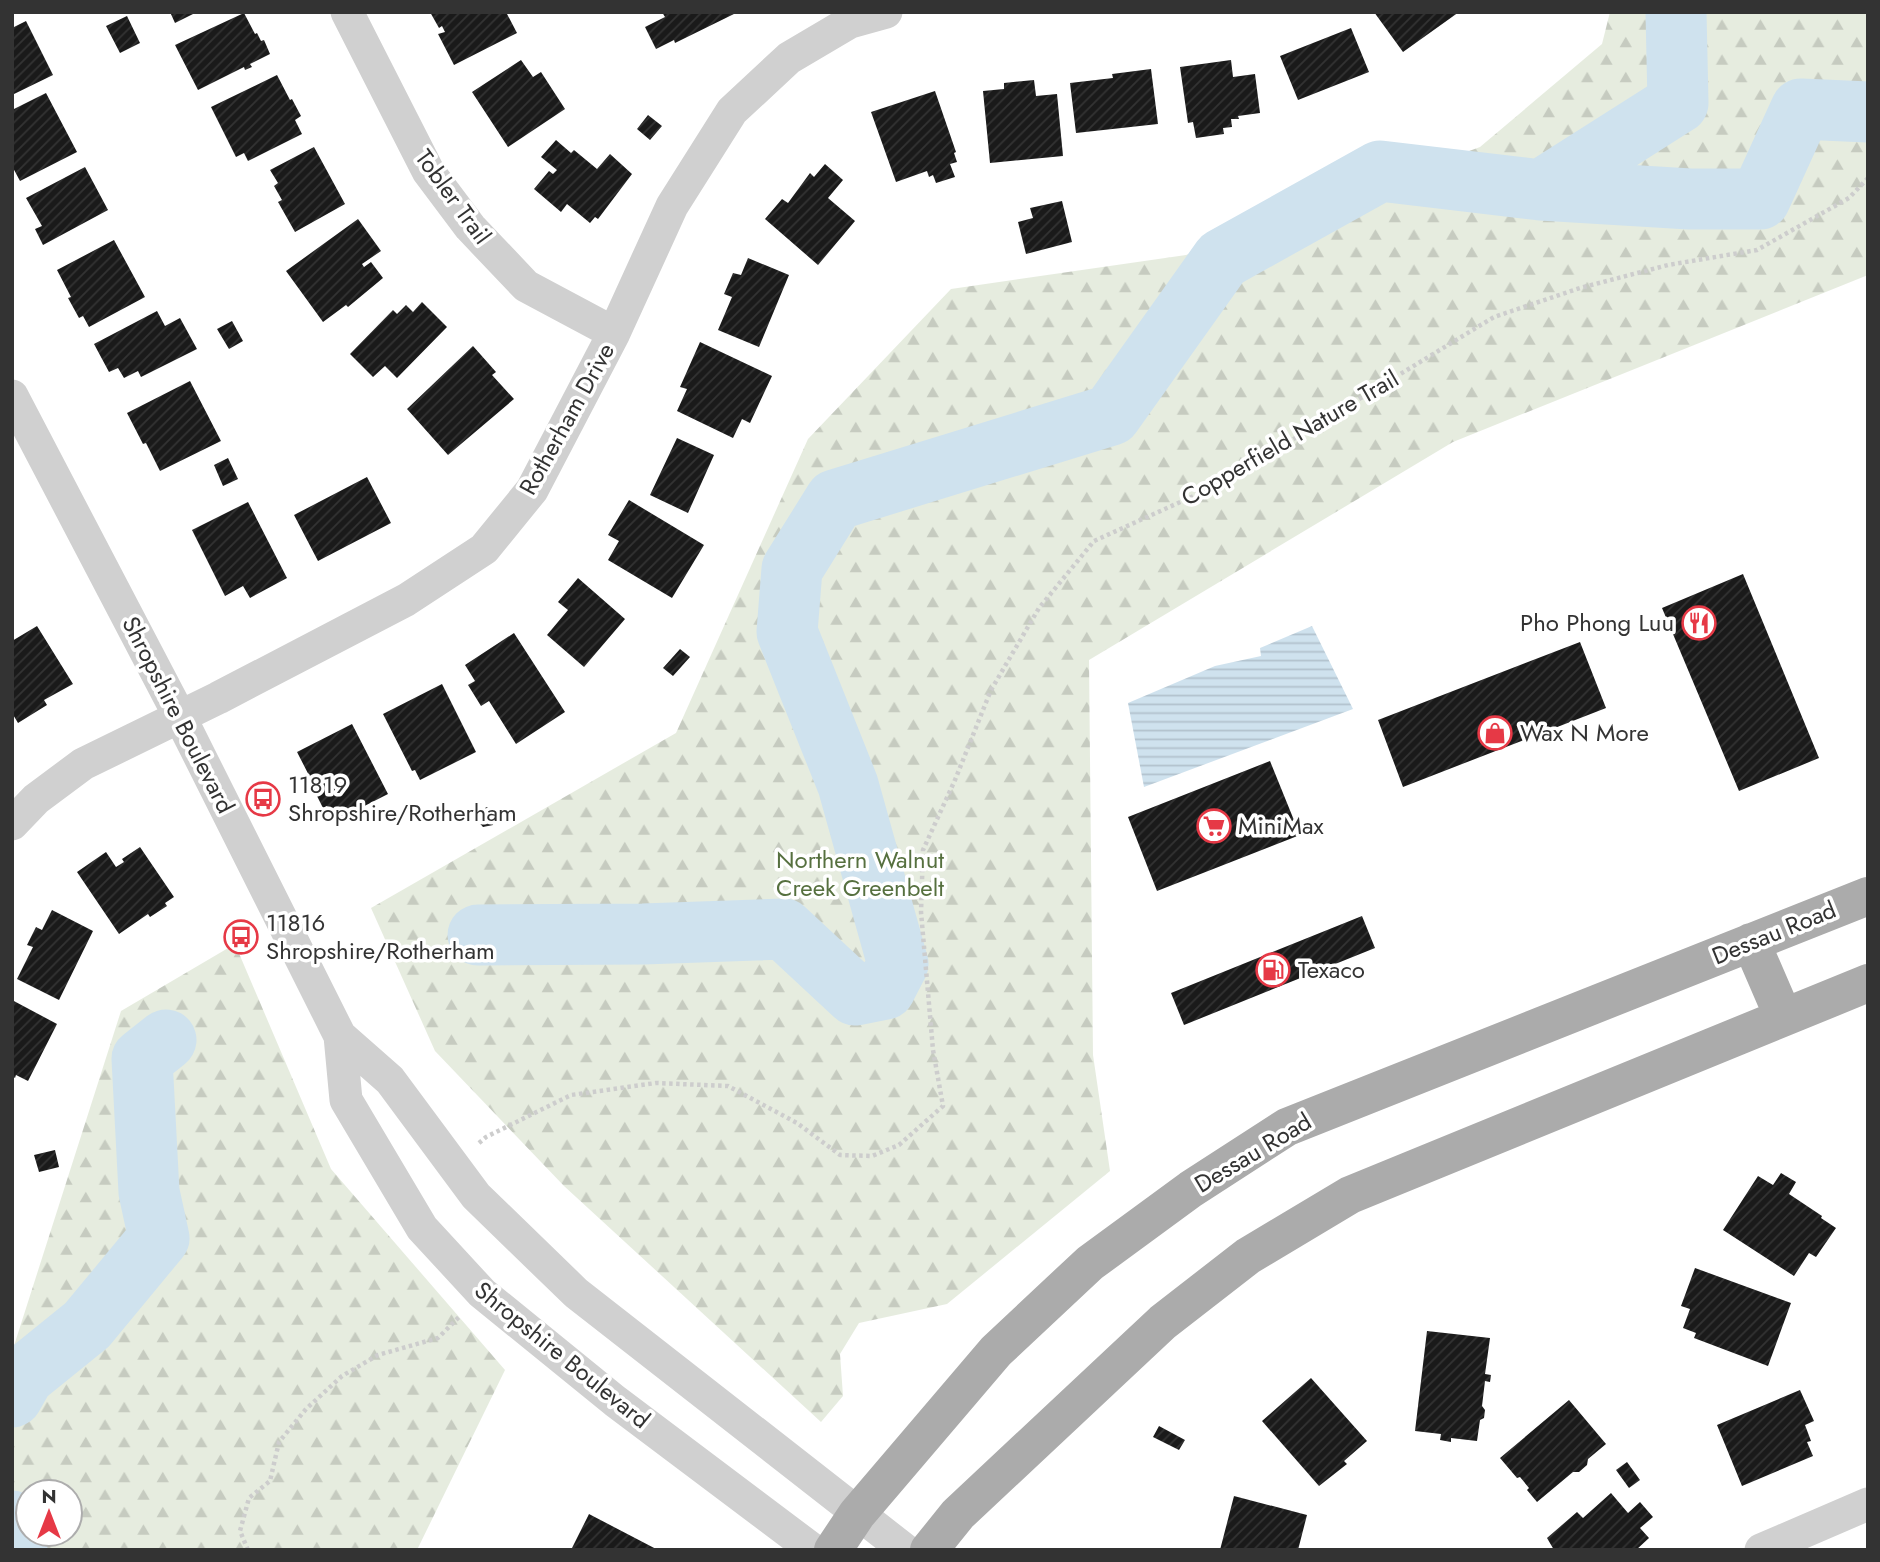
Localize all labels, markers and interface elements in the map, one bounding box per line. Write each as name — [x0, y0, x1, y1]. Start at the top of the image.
street label: Tobler Trail — [407, 142, 500, 251]
street label: Rotherham Drive — [510, 336, 623, 501]
street label: Copperfield Nature Trail — [1174, 361, 1405, 514]
restaurant icon: Pho Phong Luu — [1680, 604, 1718, 642]
place label: Pho Phong Luu — [1520, 605, 1674, 640]
street label: Shropshire Boulevard — [114, 610, 243, 819]
shop icon: Wax N More — [1476, 714, 1514, 752]
place label: Wax N More — [1520, 715, 1649, 750]
place label: 11819 Shropshire/Rotherham — [288, 767, 517, 830]
bus stop icon: 11819 Shropshire/Rotherham — [244, 780, 282, 818]
supermarket icon: MiniMax — [1195, 807, 1233, 845]
place label: MiniMax — [1238, 808, 1325, 843]
park label: Northern Walnut Creek Greenbelt — [776, 842, 944, 905]
street label: Dessau Road — [1706, 892, 1841, 973]
place label: 11816 Shropshire/Rotherham — [266, 905, 495, 968]
bus stop icon: 11816 Shropshire/Rotherham — [222, 918, 260, 956]
fuel station icon: Texaco — [1254, 951, 1292, 989]
place label: Texaco — [1298, 952, 1365, 987]
street label: Dessau Road — [1188, 1104, 1318, 1201]
street label: Shropshire Boulevard — [467, 1273, 658, 1436]
north arrow — [14, 1478, 84, 1548]
text: N — [41, 1483, 57, 1510]

